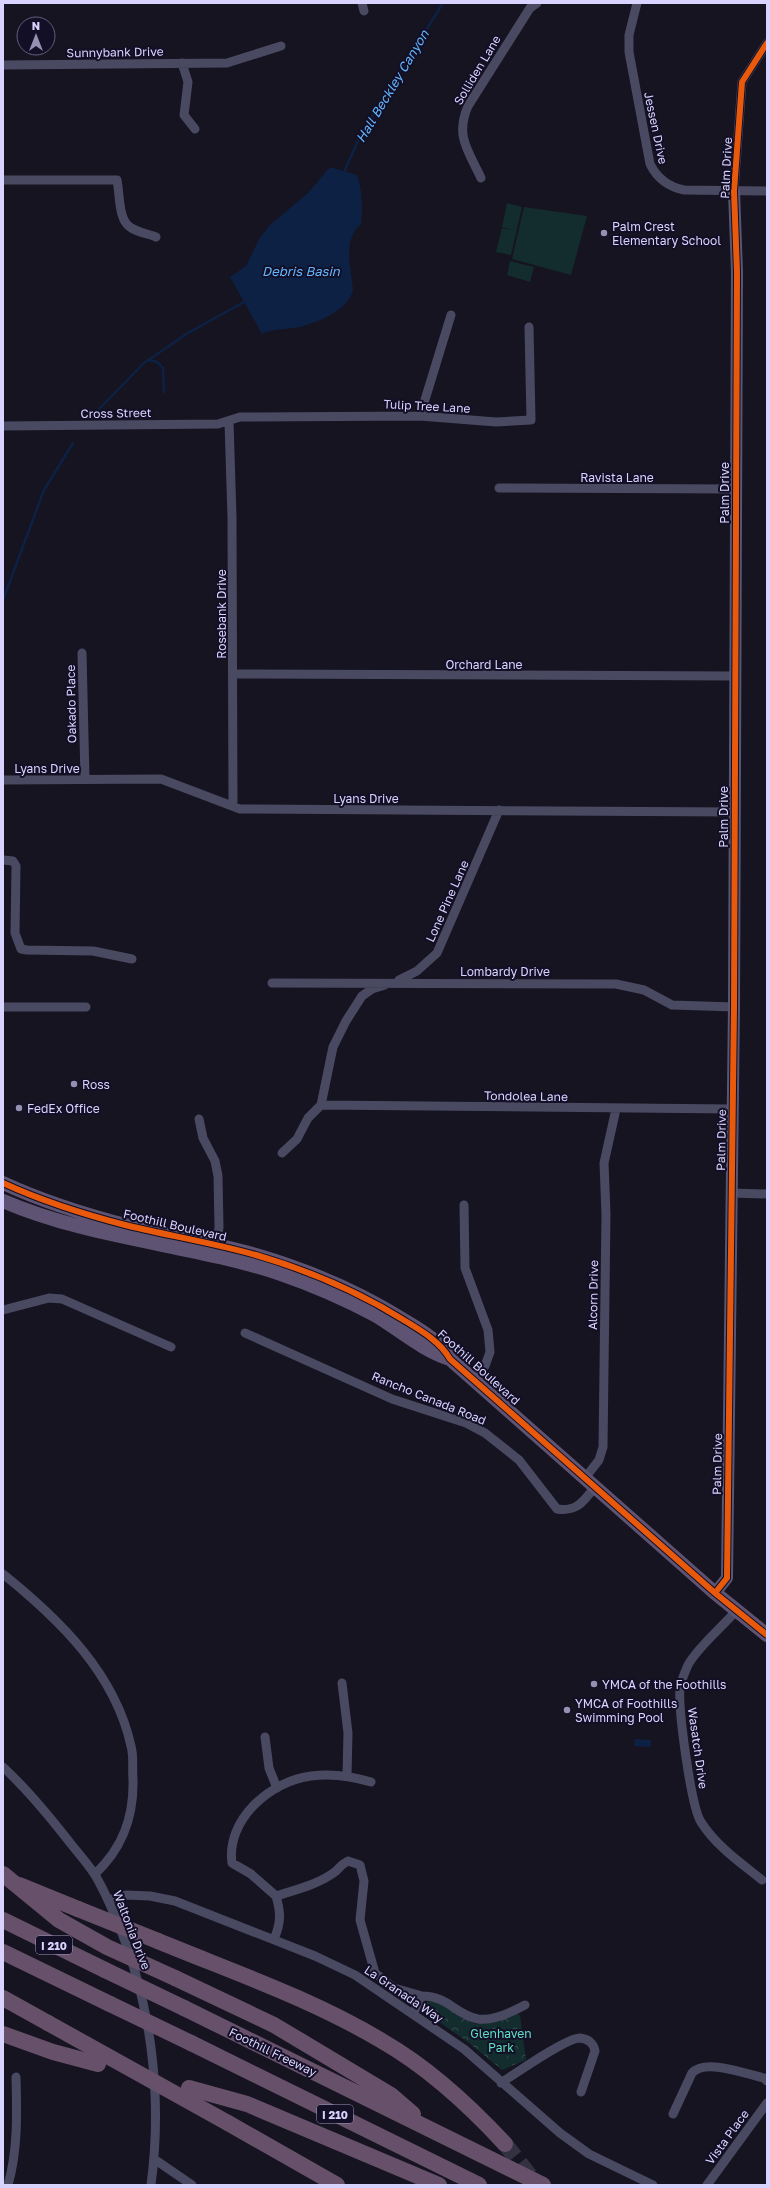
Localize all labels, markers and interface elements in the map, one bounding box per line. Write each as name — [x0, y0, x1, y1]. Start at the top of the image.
north arrow — [16, 16, 56, 56]
text: N — [32, 19, 40, 32]
water label: Hall Beckley Canyon — [352, 26, 432, 145]
street label: Solliden Lane — [450, 32, 504, 108]
street label: Sunnybank Drive — [66, 44, 164, 60]
street label: Jessen Drive — [641, 91, 671, 166]
street label: Palm Drive — [717, 137, 735, 199]
place label: Palm Crest Elementary School — [612, 219, 721, 248]
marker: Palm Crest Elementary School — [599, 228, 609, 238]
water label: Debris Basin — [262, 263, 341, 279]
street label: Tulip Tree Lane — [383, 396, 471, 416]
street label: Cross Street — [80, 405, 152, 421]
street label: Palm Drive — [717, 462, 732, 524]
street label: Ravista Lane — [580, 470, 654, 485]
street label: Rosebank Drive — [214, 569, 229, 659]
street label: Orchard Lane — [445, 657, 523, 672]
street label: Oakado Place — [63, 665, 79, 743]
street label: Lyans Drive — [14, 761, 80, 776]
street label: Palm Drive — [716, 786, 731, 848]
street label: Lyans Drive — [333, 791, 399, 806]
street label: Lone Pine Lane — [422, 858, 472, 944]
street label: Lombardy Drive — [460, 964, 550, 979]
place label: Ross — [82, 1077, 110, 1092]
marker: Ross — [69, 1079, 79, 1089]
street label: Tondolea Lane — [484, 1088, 568, 1104]
place label: FedEx Office — [27, 1101, 100, 1116]
marker: FedEx Office — [14, 1103, 24, 1113]
street label: Palm Drive — [713, 1109, 729, 1171]
street label: Foothill Boulevard — [122, 1206, 228, 1244]
street label: Alcorn Drive — [585, 1260, 601, 1330]
street label: Foothill Boulevard — [435, 1326, 523, 1408]
street label: Rancho Canada Road — [370, 1368, 488, 1428]
street label: Palm Drive — [709, 1433, 725, 1495]
place label: YMCA of the Foothills — [602, 1677, 726, 1692]
marker: YMCA of the Foothills — [589, 1679, 599, 1689]
place label: YMCA of Foothills Swimming Pool — [575, 1696, 677, 1725]
marker: YMCA of Foothills Swimming Pool — [562, 1705, 572, 1715]
street label: Wasatch Drive — [685, 1706, 711, 1790]
street label: Waltonia Drive — [110, 1888, 154, 1972]
road number: I 210 — [36, 1936, 72, 1954]
street label: La Granada Way — [362, 1962, 447, 2026]
street label: Foothill Freeway — [227, 2024, 320, 2080]
park label: Glenhaven Park — [470, 2026, 532, 2055]
road number: I 210 — [317, 2105, 353, 2123]
street label: Vista Place — [702, 2107, 752, 2167]

